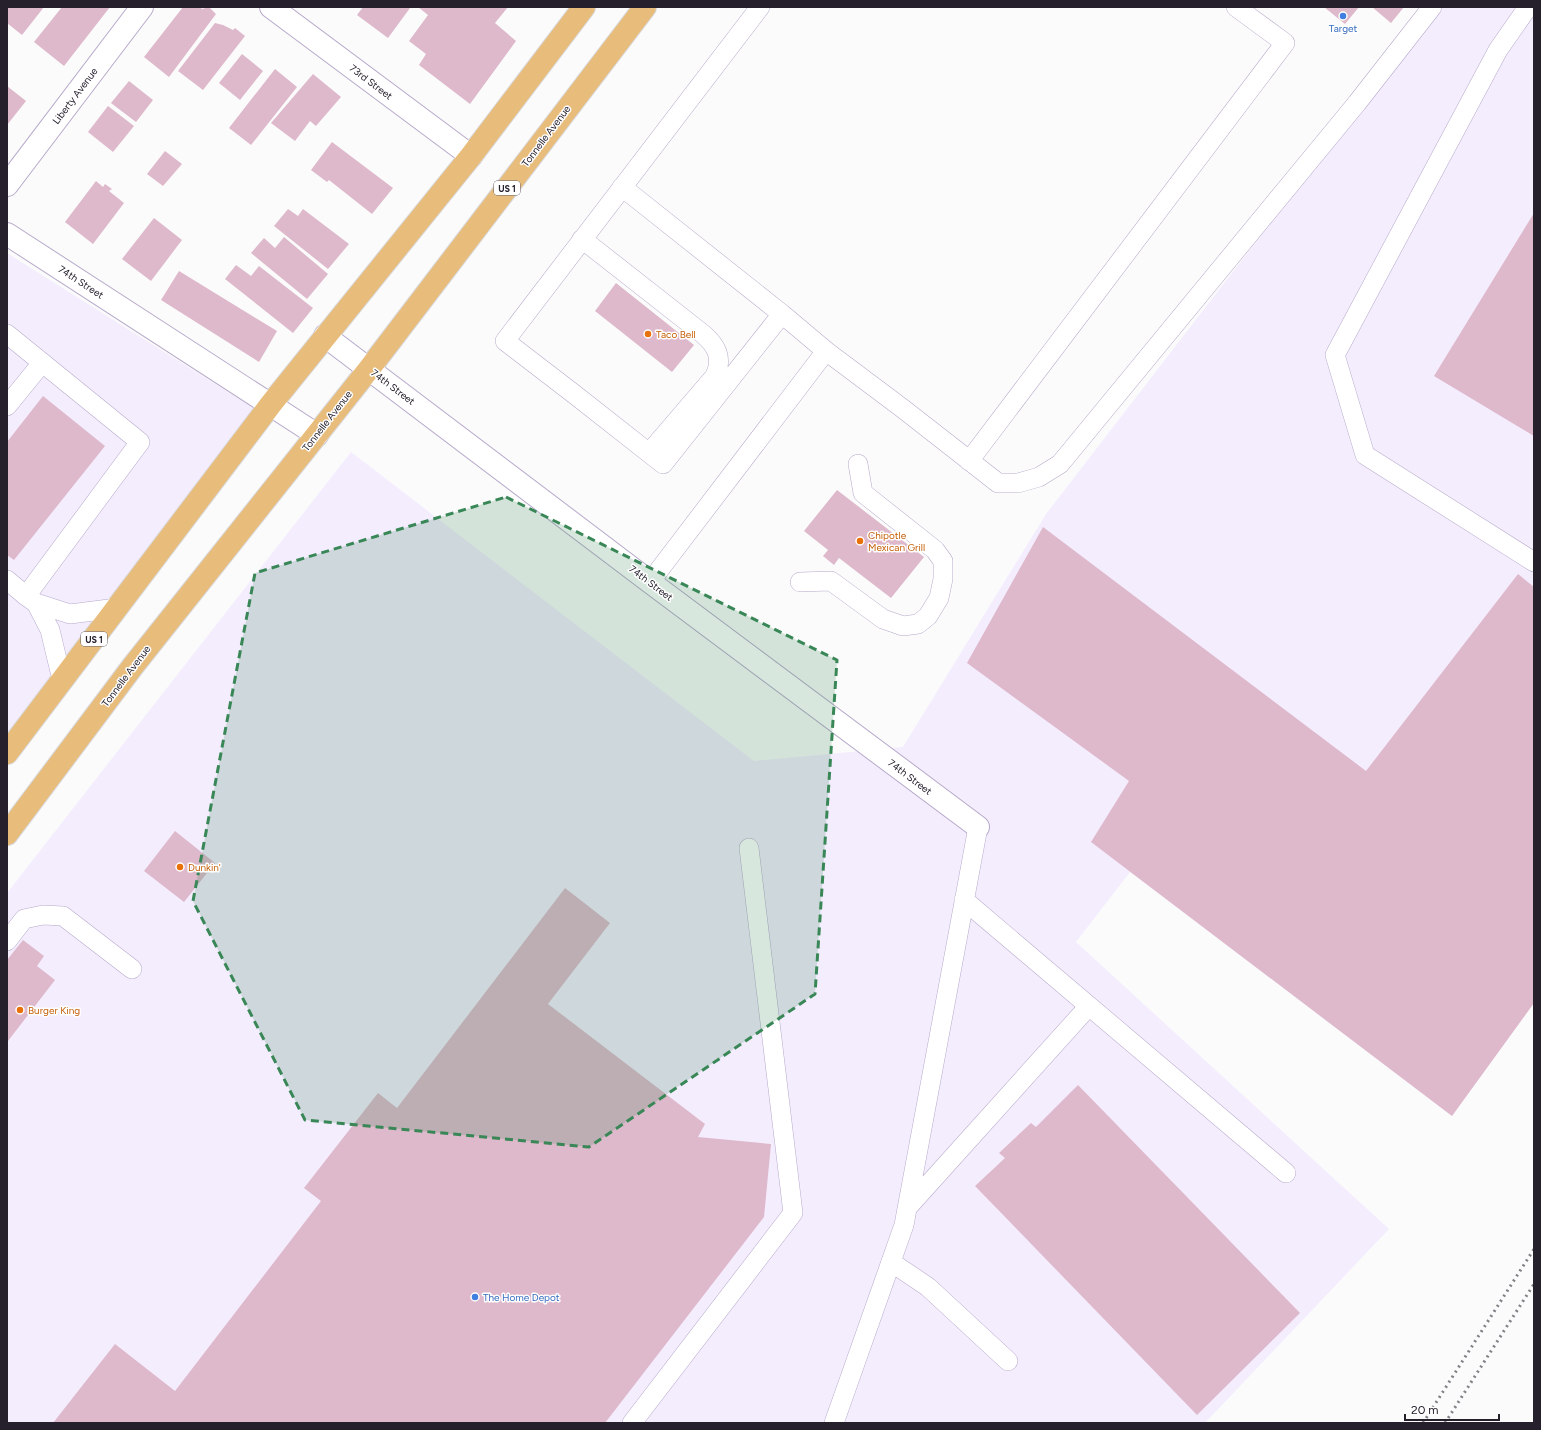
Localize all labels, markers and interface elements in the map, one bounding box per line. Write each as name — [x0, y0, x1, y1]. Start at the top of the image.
marker: Target — [1338, 11, 1348, 21]
place label: Target — [1329, 22, 1357, 35]
street label: 73rd Street — [347, 62, 395, 103]
street label: Liberty Avenue — [49, 65, 101, 127]
street label: Tonnelle Avenue — [519, 102, 574, 169]
road number: US 1 — [494, 181, 520, 195]
street label: 74th Street — [56, 263, 106, 302]
place label: Taco Bell — [656, 328, 696, 341]
marker: Taco Bell — [643, 329, 653, 339]
street label: 74th Street — [369, 366, 418, 408]
street label: Tonnelle Avenue — [299, 388, 355, 454]
place label: Chipotle Mexican Grill — [868, 529, 925, 554]
marker: Chipotle Mexican Grill — [855, 536, 865, 546]
street label: 74th Street — [627, 562, 676, 604]
road number: US 1 — [81, 632, 107, 646]
street label: Tonnelle Avenue — [99, 642, 154, 709]
street label: 74th Street — [886, 756, 935, 798]
place label: Dunkin' — [188, 861, 221, 874]
marker: Dunkin' — [175, 862, 185, 872]
place label: Burger King — [28, 1004, 80, 1017]
marker: Burger King — [15, 1005, 25, 1015]
place label: The Home Depot — [483, 1291, 560, 1304]
marker: The Home Depot — [470, 1292, 480, 1302]
scale bar — [1405, 1396, 1499, 1422]
text: 20 m — [1411, 1403, 1439, 1417]

